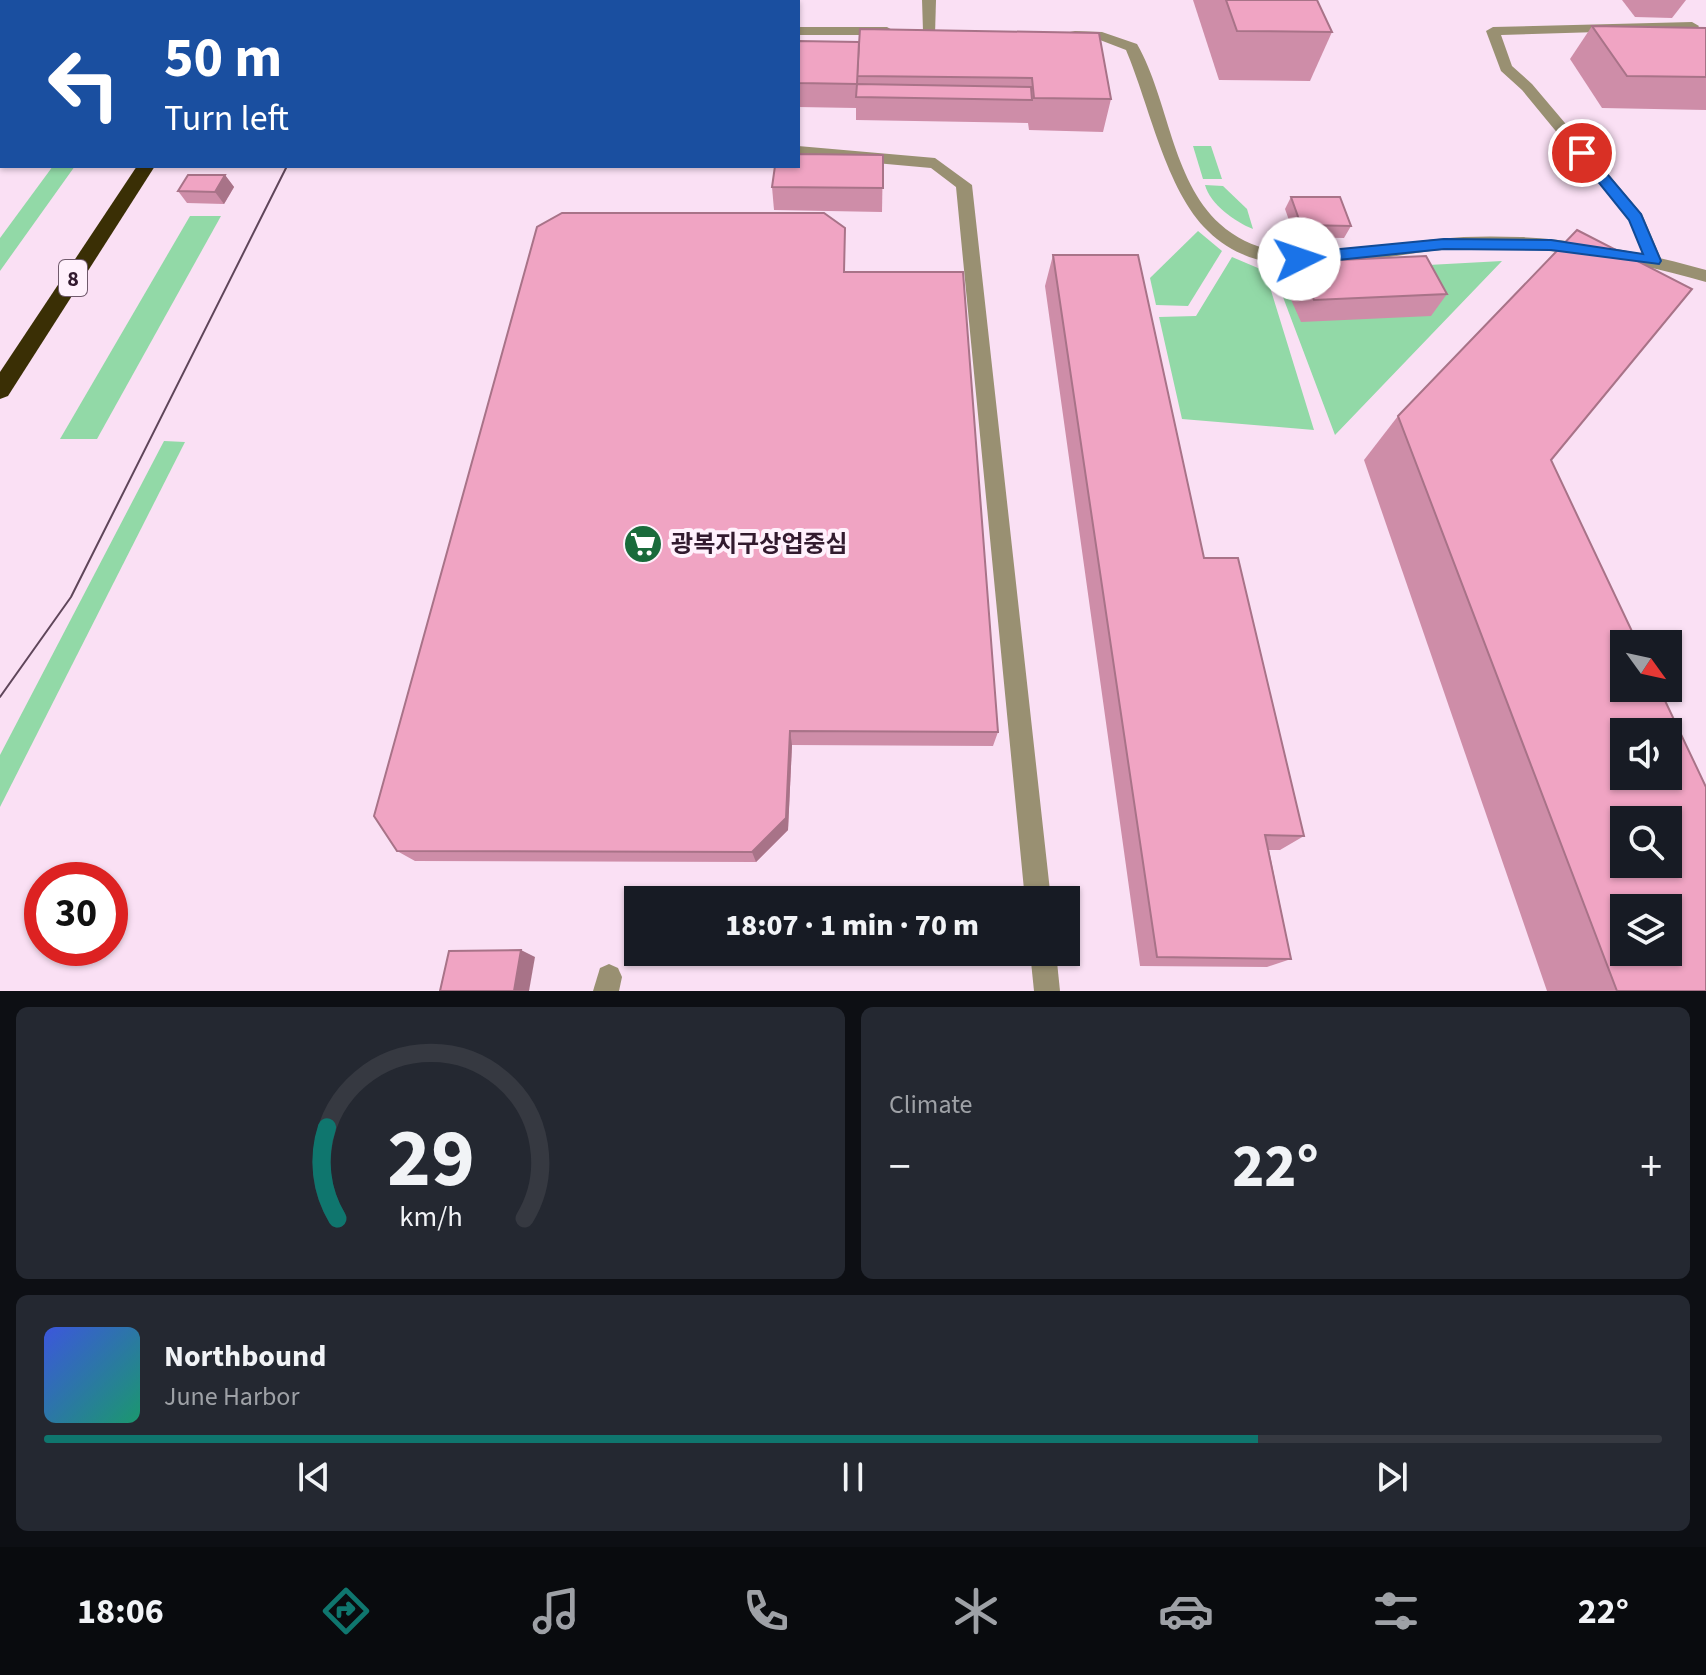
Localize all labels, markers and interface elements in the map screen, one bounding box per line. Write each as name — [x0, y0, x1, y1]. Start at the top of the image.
text: 50 m — [164, 19, 282, 98]
icon: left — [32, 32, 136, 136]
text: Turn left — [164, 93, 289, 144]
pin — [1548, 119, 1616, 187]
icon: arrive — [1560, 131, 1604, 175]
position arrow — [1257, 217, 1341, 301]
road number: 8 — [59, 260, 87, 296]
supermarket icon: 광복지구상업중심 — [622, 523, 664, 565]
place label: 광복지구상업중심 — [671, 527, 848, 562]
north arrow — [1610, 630, 1682, 702]
map controls — [1610, 630, 1682, 966]
button: sound — [1610, 718, 1682, 790]
button: search — [1610, 806, 1682, 878]
speed limit sign: 30 — [24, 862, 128, 966]
button: layers — [1610, 894, 1682, 966]
text: 18:07 · 1 min · 70 m — [725, 904, 979, 947]
text: Climate — [889, 1086, 973, 1123]
text: 29 — [387, 1100, 474, 1218]
text: 22° — [1232, 1125, 1319, 1210]
text: − — [889, 1136, 911, 1199]
text: + — [1640, 1136, 1662, 1199]
text: km/h — [399, 1197, 462, 1237]
text: Northbound — [164, 1335, 326, 1378]
text: June Harbor — [164, 1378, 300, 1415]
icon: previous — [292, 1455, 336, 1499]
icon: pause — [831, 1455, 875, 1499]
icon: next — [1370, 1455, 1414, 1499]
icon: directions — [318, 1583, 374, 1639]
icon: music — [528, 1583, 584, 1639]
icon: phone — [738, 1583, 794, 1639]
icon: climate — [948, 1583, 1004, 1639]
icon: car — [1158, 1583, 1214, 1639]
icon: filters — [1368, 1583, 1424, 1639]
text: 18:06 — [77, 1586, 164, 1637]
text: 22° — [1578, 1586, 1629, 1637]

